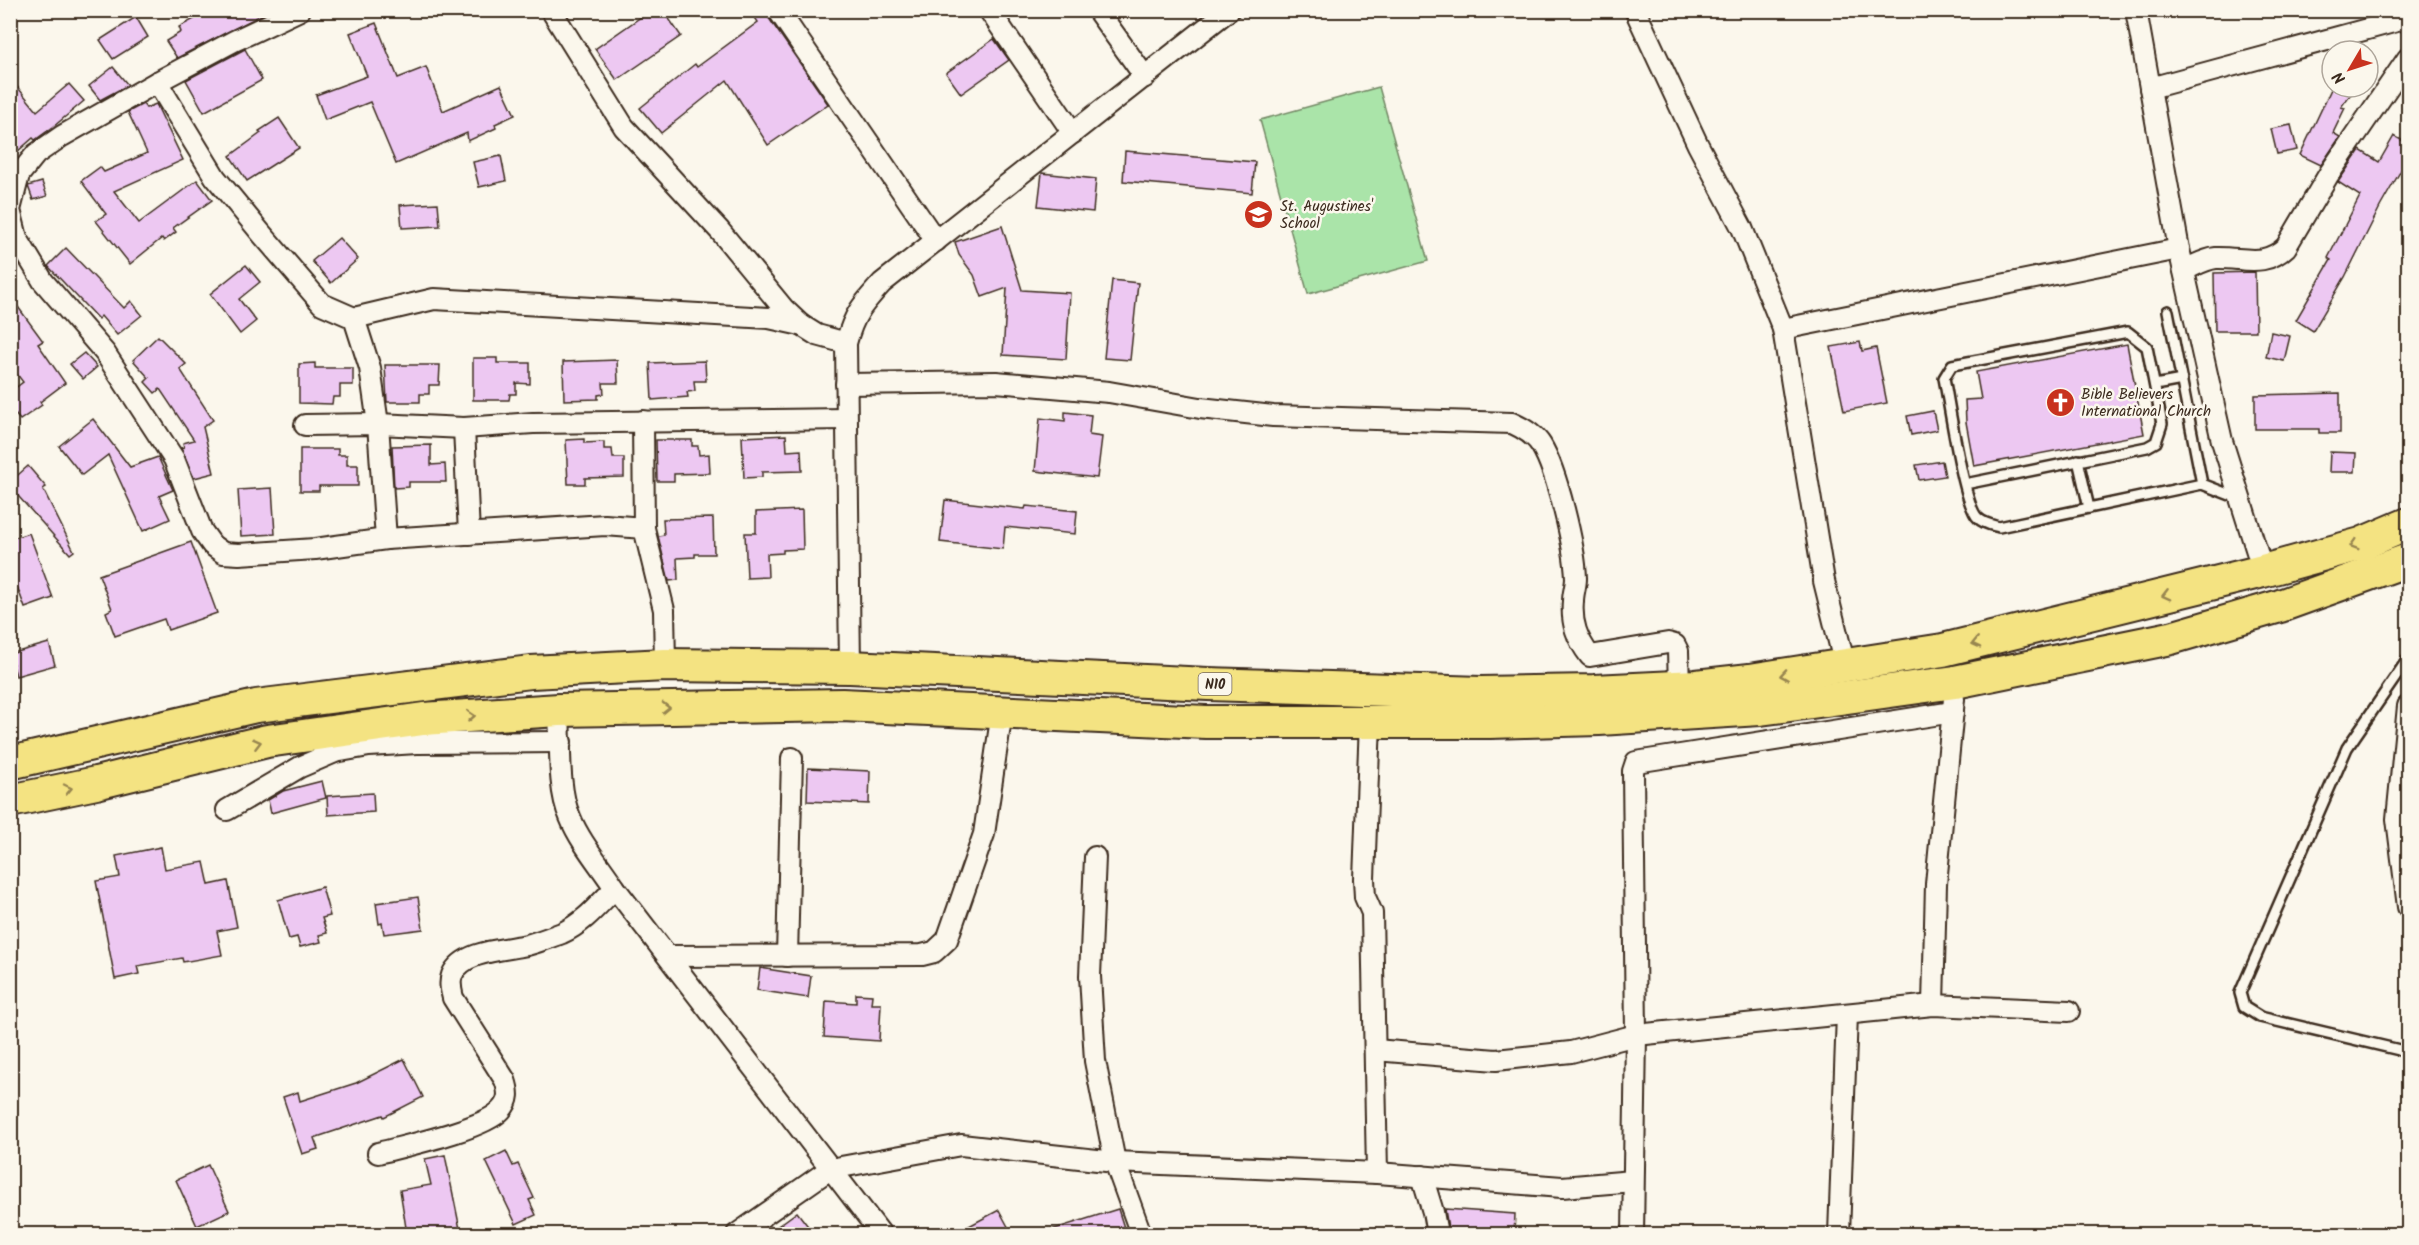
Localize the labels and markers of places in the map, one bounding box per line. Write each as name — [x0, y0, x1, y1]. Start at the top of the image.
place label: St. Augustines' School — [1280, 195, 1374, 236]
school or university icon: St. Augustines' School — [1243, 199, 1275, 231]
place label: Bible Believers International Church — [2081, 383, 2211, 424]
church icon: Bible Believers International Church — [2044, 387, 2076, 419]

